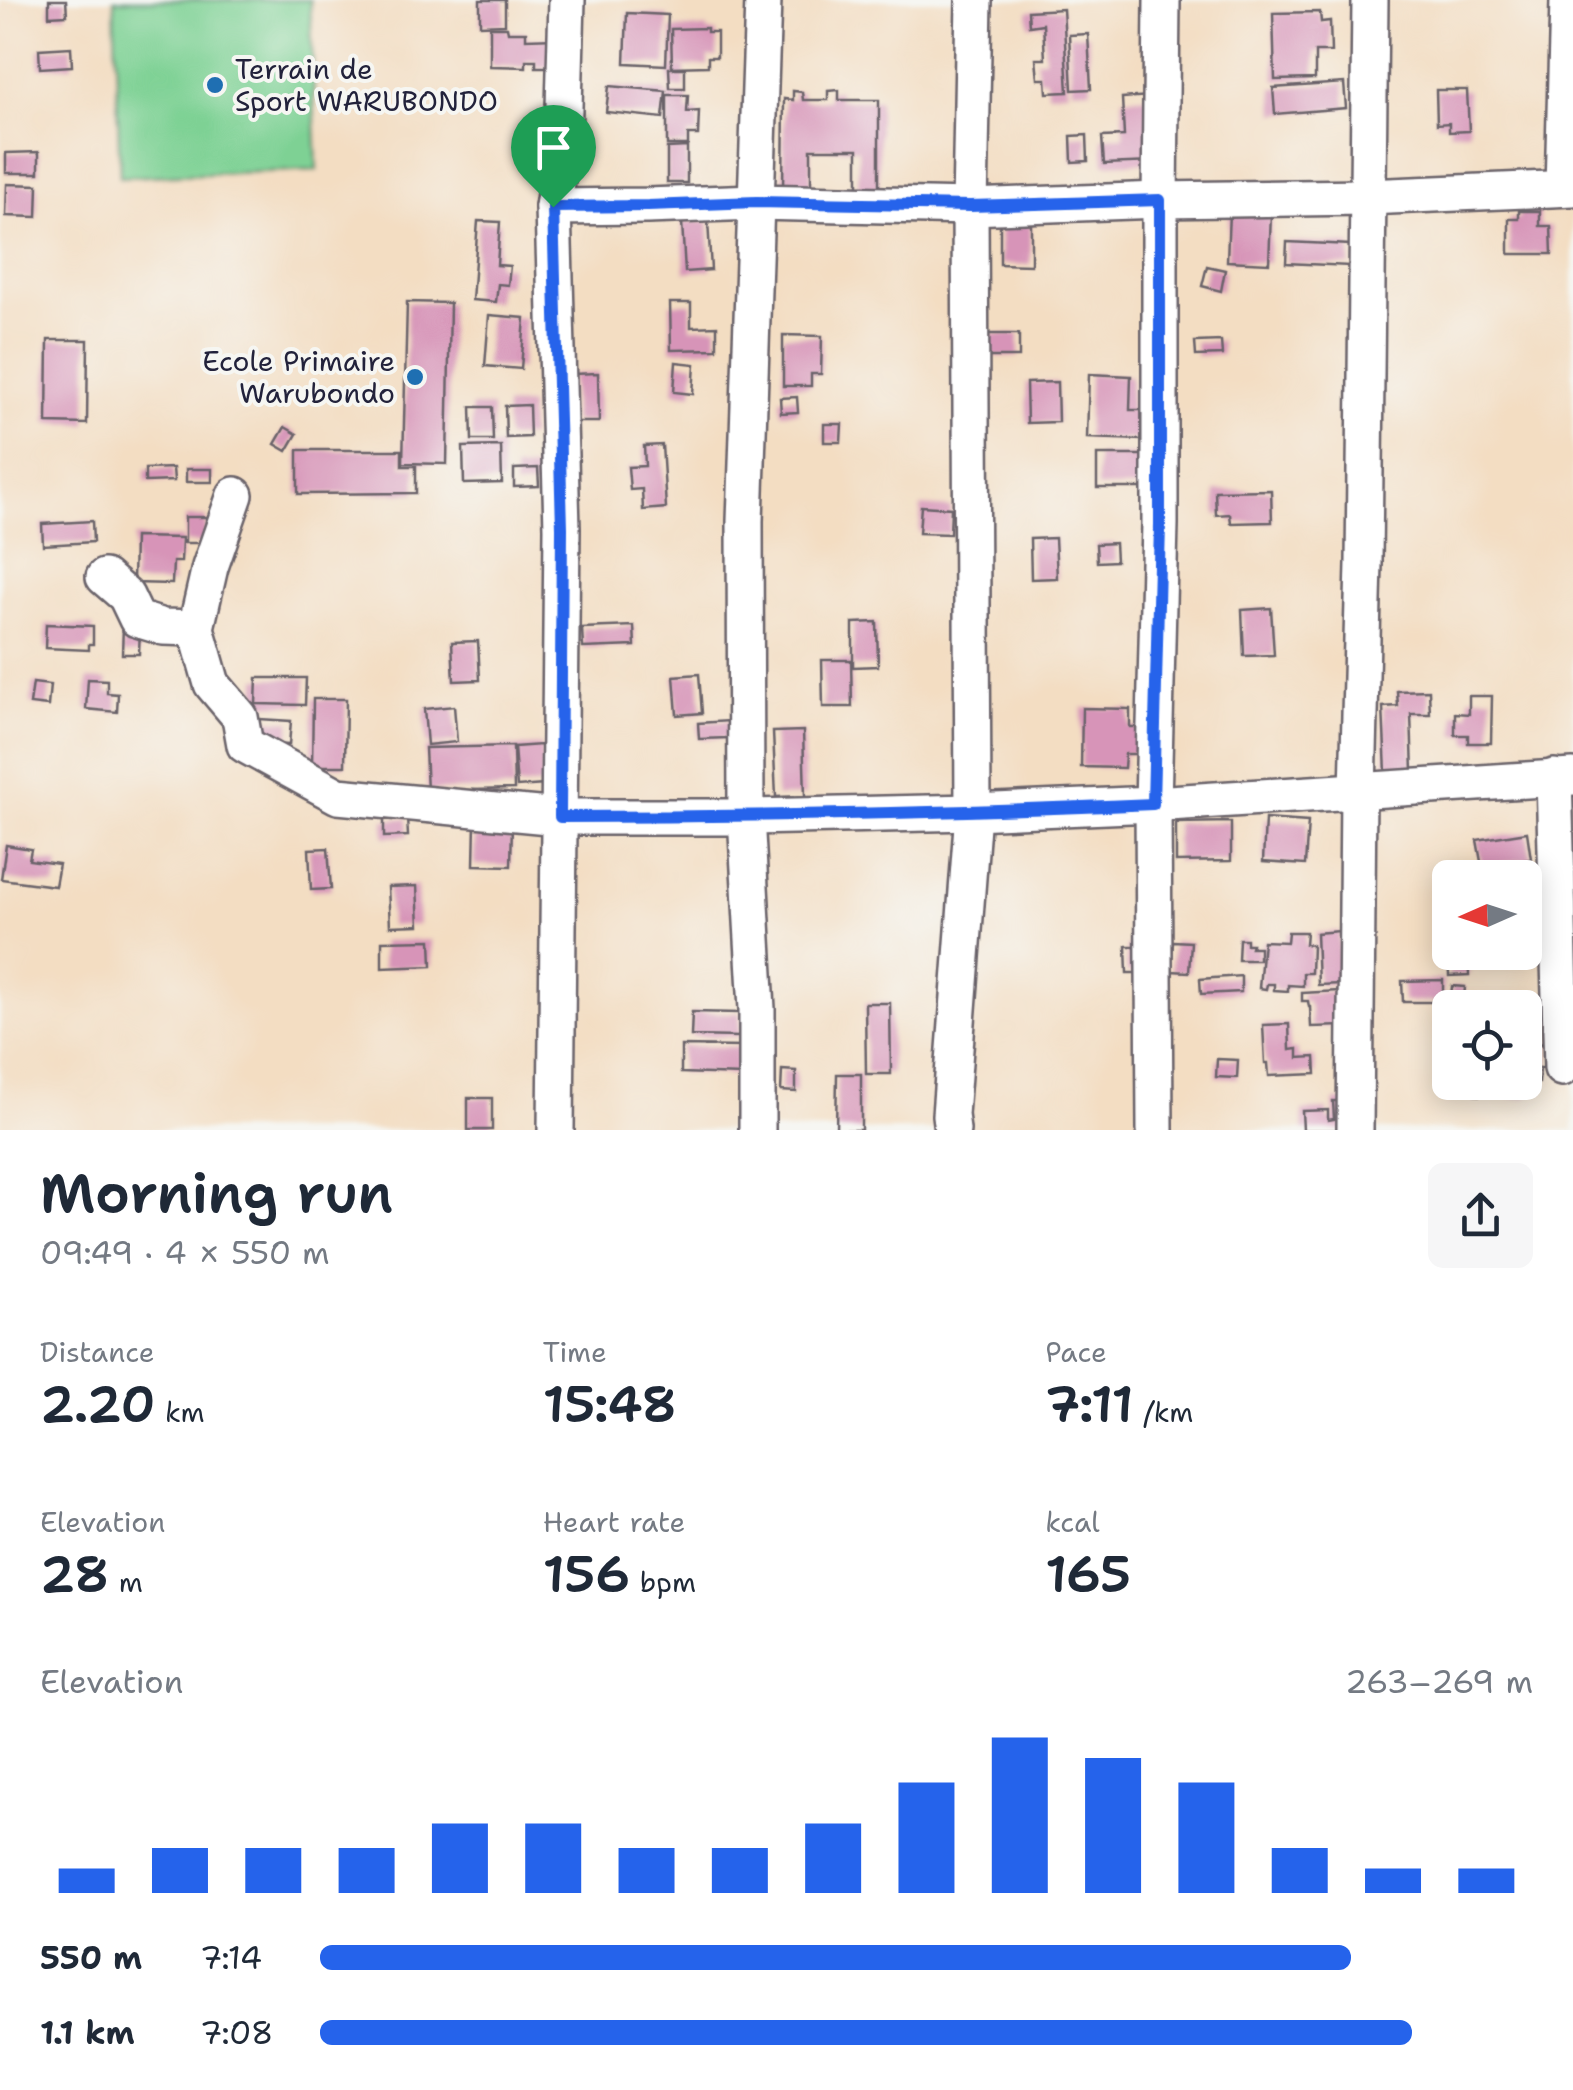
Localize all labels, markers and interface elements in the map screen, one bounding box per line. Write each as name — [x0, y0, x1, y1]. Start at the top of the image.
place label: Terrain de Sport WARUBONDO — [235, 50, 498, 120]
marker: Terrain de Sport WARUBONDO — [204, 74, 226, 96]
pin — [511, 105, 596, 208]
icon: arrive — [526, 120, 581, 175]
place label: Ecole Primaire Warubondo — [202, 342, 395, 412]
marker: Ecole Primaire Warubondo — [404, 366, 426, 388]
north arrow — [1432, 860, 1542, 970]
map controls — [1432, 860, 1542, 1100]
button: locate — [1432, 990, 1542, 1100]
text: Morning run — [40, 1156, 393, 1230]
button: share — [1428, 1163, 1533, 1268]
text: 09:49 · 4 × 550 m — [40, 1231, 330, 1274]
text: Distance — [40, 1333, 155, 1371]
text: Time — [543, 1333, 607, 1371]
text: Pace — [1045, 1333, 1107, 1371]
text: 2.20 — [40, 1371, 155, 1438]
text: 15:48 — [543, 1371, 677, 1438]
text: 7:11 — [1045, 1371, 1134, 1438]
text: km — [155, 1393, 205, 1431]
text: /km — [1134, 1393, 1193, 1431]
text: Elevation — [40, 1503, 165, 1541]
text: Heart rate — [543, 1503, 685, 1541]
text: kcal — [1045, 1503, 1100, 1541]
text: 28 — [40, 1541, 109, 1608]
text: 156 — [543, 1541, 630, 1608]
text: 165 — [1045, 1541, 1131, 1608]
text: m — [109, 1563, 143, 1601]
text: bpm — [630, 1563, 696, 1601]
text: Elevation — [40, 1660, 183, 1703]
text: 263–269 m — [1345, 1660, 1533, 1703]
text: 550 m — [40, 1936, 142, 1979]
text: 7:14 — [200, 1936, 262, 1979]
text: 1.1 km — [40, 2011, 135, 2054]
text: 7:08 — [200, 2011, 273, 2054]

